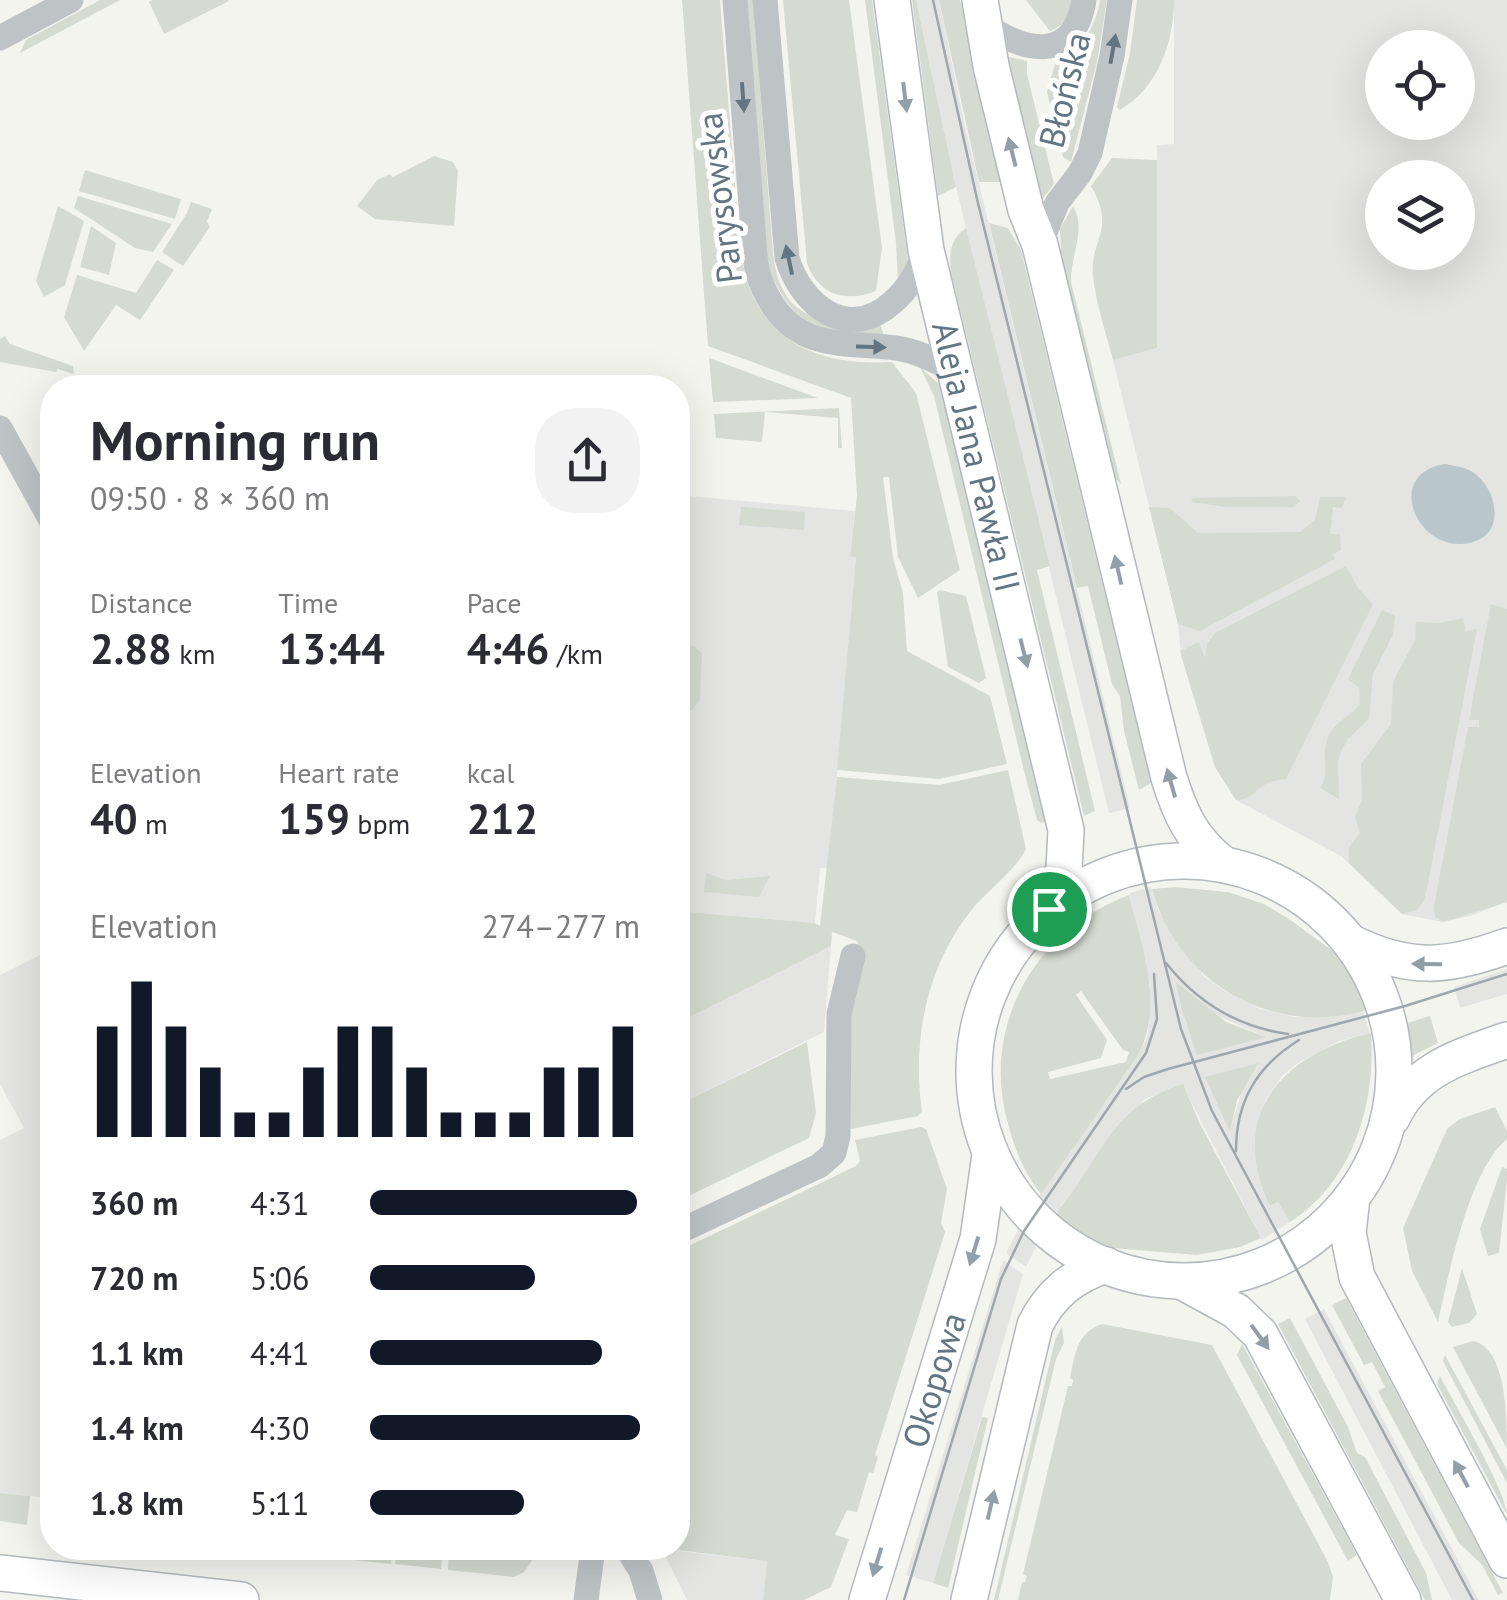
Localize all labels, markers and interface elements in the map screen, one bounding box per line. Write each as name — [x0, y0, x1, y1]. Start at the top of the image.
street label: Błońska — [1028, 27, 1101, 152]
map controls — [1365, 30, 1475, 270]
button: locate — [1365, 30, 1475, 140]
one-way arrow — [1106, 33, 1121, 64]
one-way arrow — [897, 81, 913, 113]
one-way arrow — [735, 82, 751, 114]
street label: Parysowska — [686, 110, 752, 286]
one-way arrow — [1004, 136, 1019, 167]
button: layers — [1365, 160, 1475, 270]
one-way arrow — [781, 244, 796, 275]
street label: Aleja Jana Pawła II — [922, 317, 1032, 596]
one-way arrow — [855, 339, 887, 355]
text: Morning run — [90, 404, 380, 475]
button: share — [535, 408, 640, 513]
text: 09:50 · 8 × 360 m — [90, 477, 330, 519]
one-way arrow — [1110, 554, 1125, 585]
text: Distance — [90, 584, 193, 621]
text: Time — [278, 584, 338, 621]
text: Pace — [467, 584, 521, 621]
text: 2.88 — [90, 621, 172, 676]
text: 13:44 — [278, 621, 385, 676]
text: 4:46 — [467, 621, 549, 676]
text: km — [172, 635, 215, 672]
text: /km — [549, 635, 603, 672]
one-way arrow — [1017, 638, 1032, 669]
text: Elevation — [90, 754, 202, 791]
text: Heart rate — [278, 754, 399, 791]
text: kcal — [467, 754, 514, 791]
one-way arrow — [1163, 767, 1179, 798]
text: 40 — [90, 791, 138, 846]
text: 159 — [278, 791, 350, 846]
text: 212 — [467, 791, 538, 846]
text: m — [138, 805, 168, 842]
text: bpm — [350, 805, 410, 842]
pin — [1007, 867, 1092, 952]
icon: arrive — [1022, 882, 1077, 937]
text: Elevation — [90, 905, 217, 947]
text: 274–277 m — [481, 905, 640, 947]
one-way arrow — [1411, 955, 1443, 971]
text: 360 m — [90, 1182, 178, 1224]
text: 4:31 — [250, 1182, 309, 1224]
one-way arrow — [966, 1237, 981, 1267]
text: 720 m — [90, 1257, 178, 1299]
text: 5:06 — [250, 1257, 309, 1299]
street label: Okopowa — [891, 1306, 976, 1453]
one-way arrow — [1250, 1324, 1270, 1350]
text: 1.1 km — [90, 1332, 184, 1374]
text: 4:41 — [250, 1332, 309, 1374]
text: 1.4 km — [90, 1407, 184, 1449]
text: 4:30 — [250, 1407, 309, 1449]
one-way arrow — [1453, 1459, 1470, 1488]
text: 1.8 km — [90, 1482, 184, 1524]
text: 5:11 — [250, 1482, 309, 1524]
one-way arrow — [984, 1489, 999, 1520]
one-way arrow — [869, 1547, 884, 1577]

